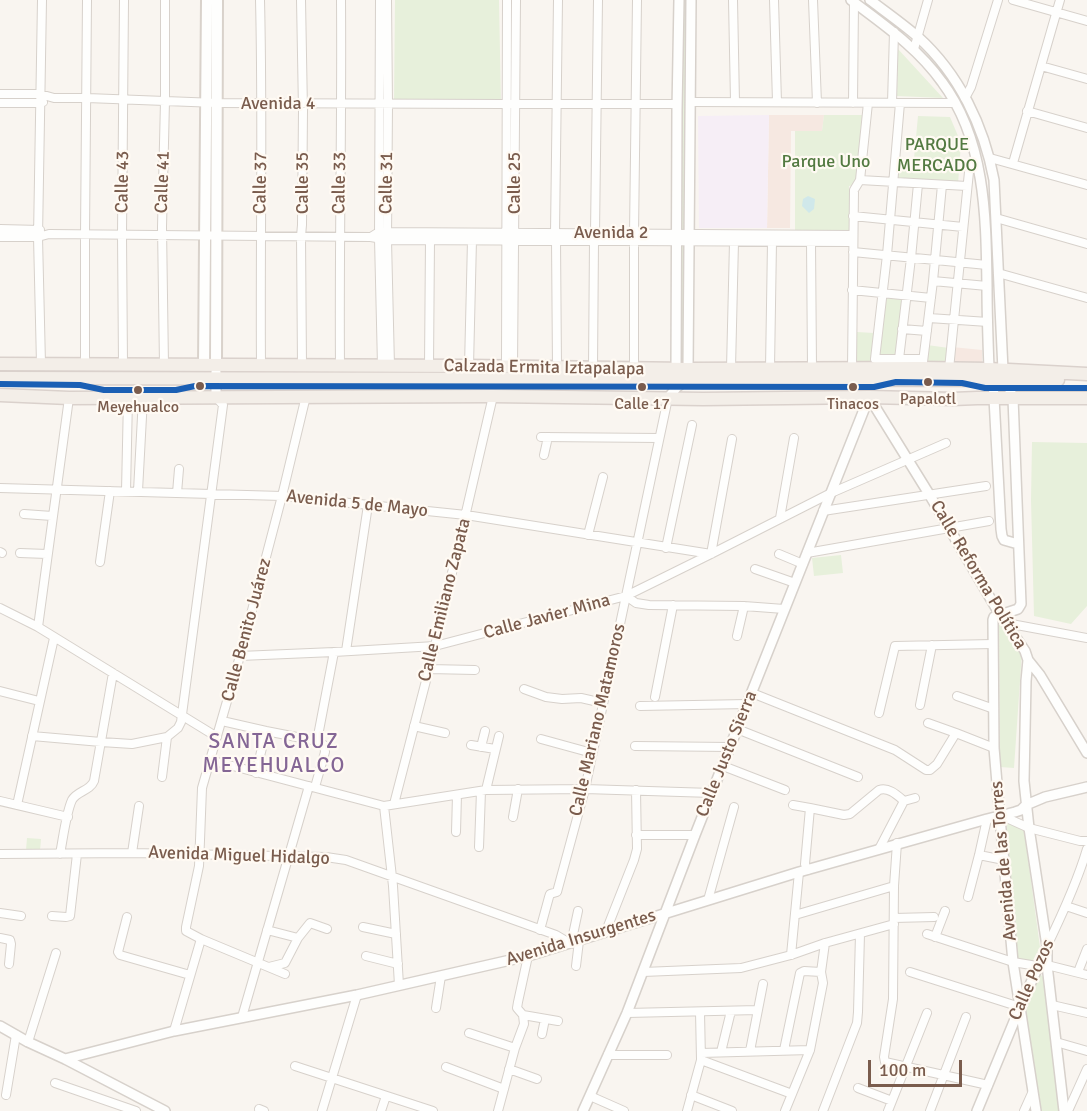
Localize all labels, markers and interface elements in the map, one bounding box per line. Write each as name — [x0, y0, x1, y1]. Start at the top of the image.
street label: Avenida 4 — [241, 93, 315, 115]
park label: PARQUE MERCADO — [897, 134, 977, 176]
street label: Calle 41 — [151, 150, 175, 214]
street label: Calle 43 — [112, 151, 134, 213]
park label: Parque Uno — [782, 151, 870, 173]
street label: Calle 37 — [250, 152, 272, 214]
street label: Calle 35 — [292, 152, 314, 214]
street label: Calle 33 — [329, 152, 351, 214]
street label: Calle 31 — [376, 152, 398, 214]
street label: Calle 25 — [504, 152, 526, 214]
street label: Avenida 2 — [574, 222, 648, 244]
street label: Calzada Ermita Iztapalapa — [443, 355, 645, 381]
marker: Papalotl — [922, 376, 934, 388]
unlabelled marker — [194, 380, 206, 392]
marker: Calle 17 — [636, 381, 648, 393]
marker: Tinacos — [847, 381, 859, 393]
marker: Meyehualco — [132, 384, 144, 396]
place label: Papalotl — [900, 390, 956, 410]
place label: Calle 17 — [614, 395, 670, 415]
place label: Tinacos — [827, 395, 879, 415]
place label: Meyehualco — [97, 398, 179, 418]
street label: Avenida 5 de Mayo — [285, 486, 429, 522]
street label: Calle Reforma Política — [925, 497, 1031, 653]
street label: Calle Emiliano Zapata — [414, 516, 476, 684]
street label: Calle Benito Juárez — [217, 556, 277, 704]
street label: Calle Javier Mina — [481, 590, 613, 644]
street label: Calle Mariano Matamoros — [565, 622, 631, 818]
street label: Calle Justo Sierra — [692, 688, 762, 820]
district label: SANTA CRUZ MEYEHUALCO — [202, 729, 346, 779]
street label: Avenida de las Torres — [986, 780, 1022, 942]
street label: Avenida Miguel Hidalgo — [148, 842, 330, 870]
street label: Avenida Insurgentes — [503, 905, 659, 971]
street label: Calle Pozos — [1004, 936, 1060, 1024]
scale bar — [871, 1048, 966, 1086]
text: 100 m — [879, 1059, 926, 1081]

